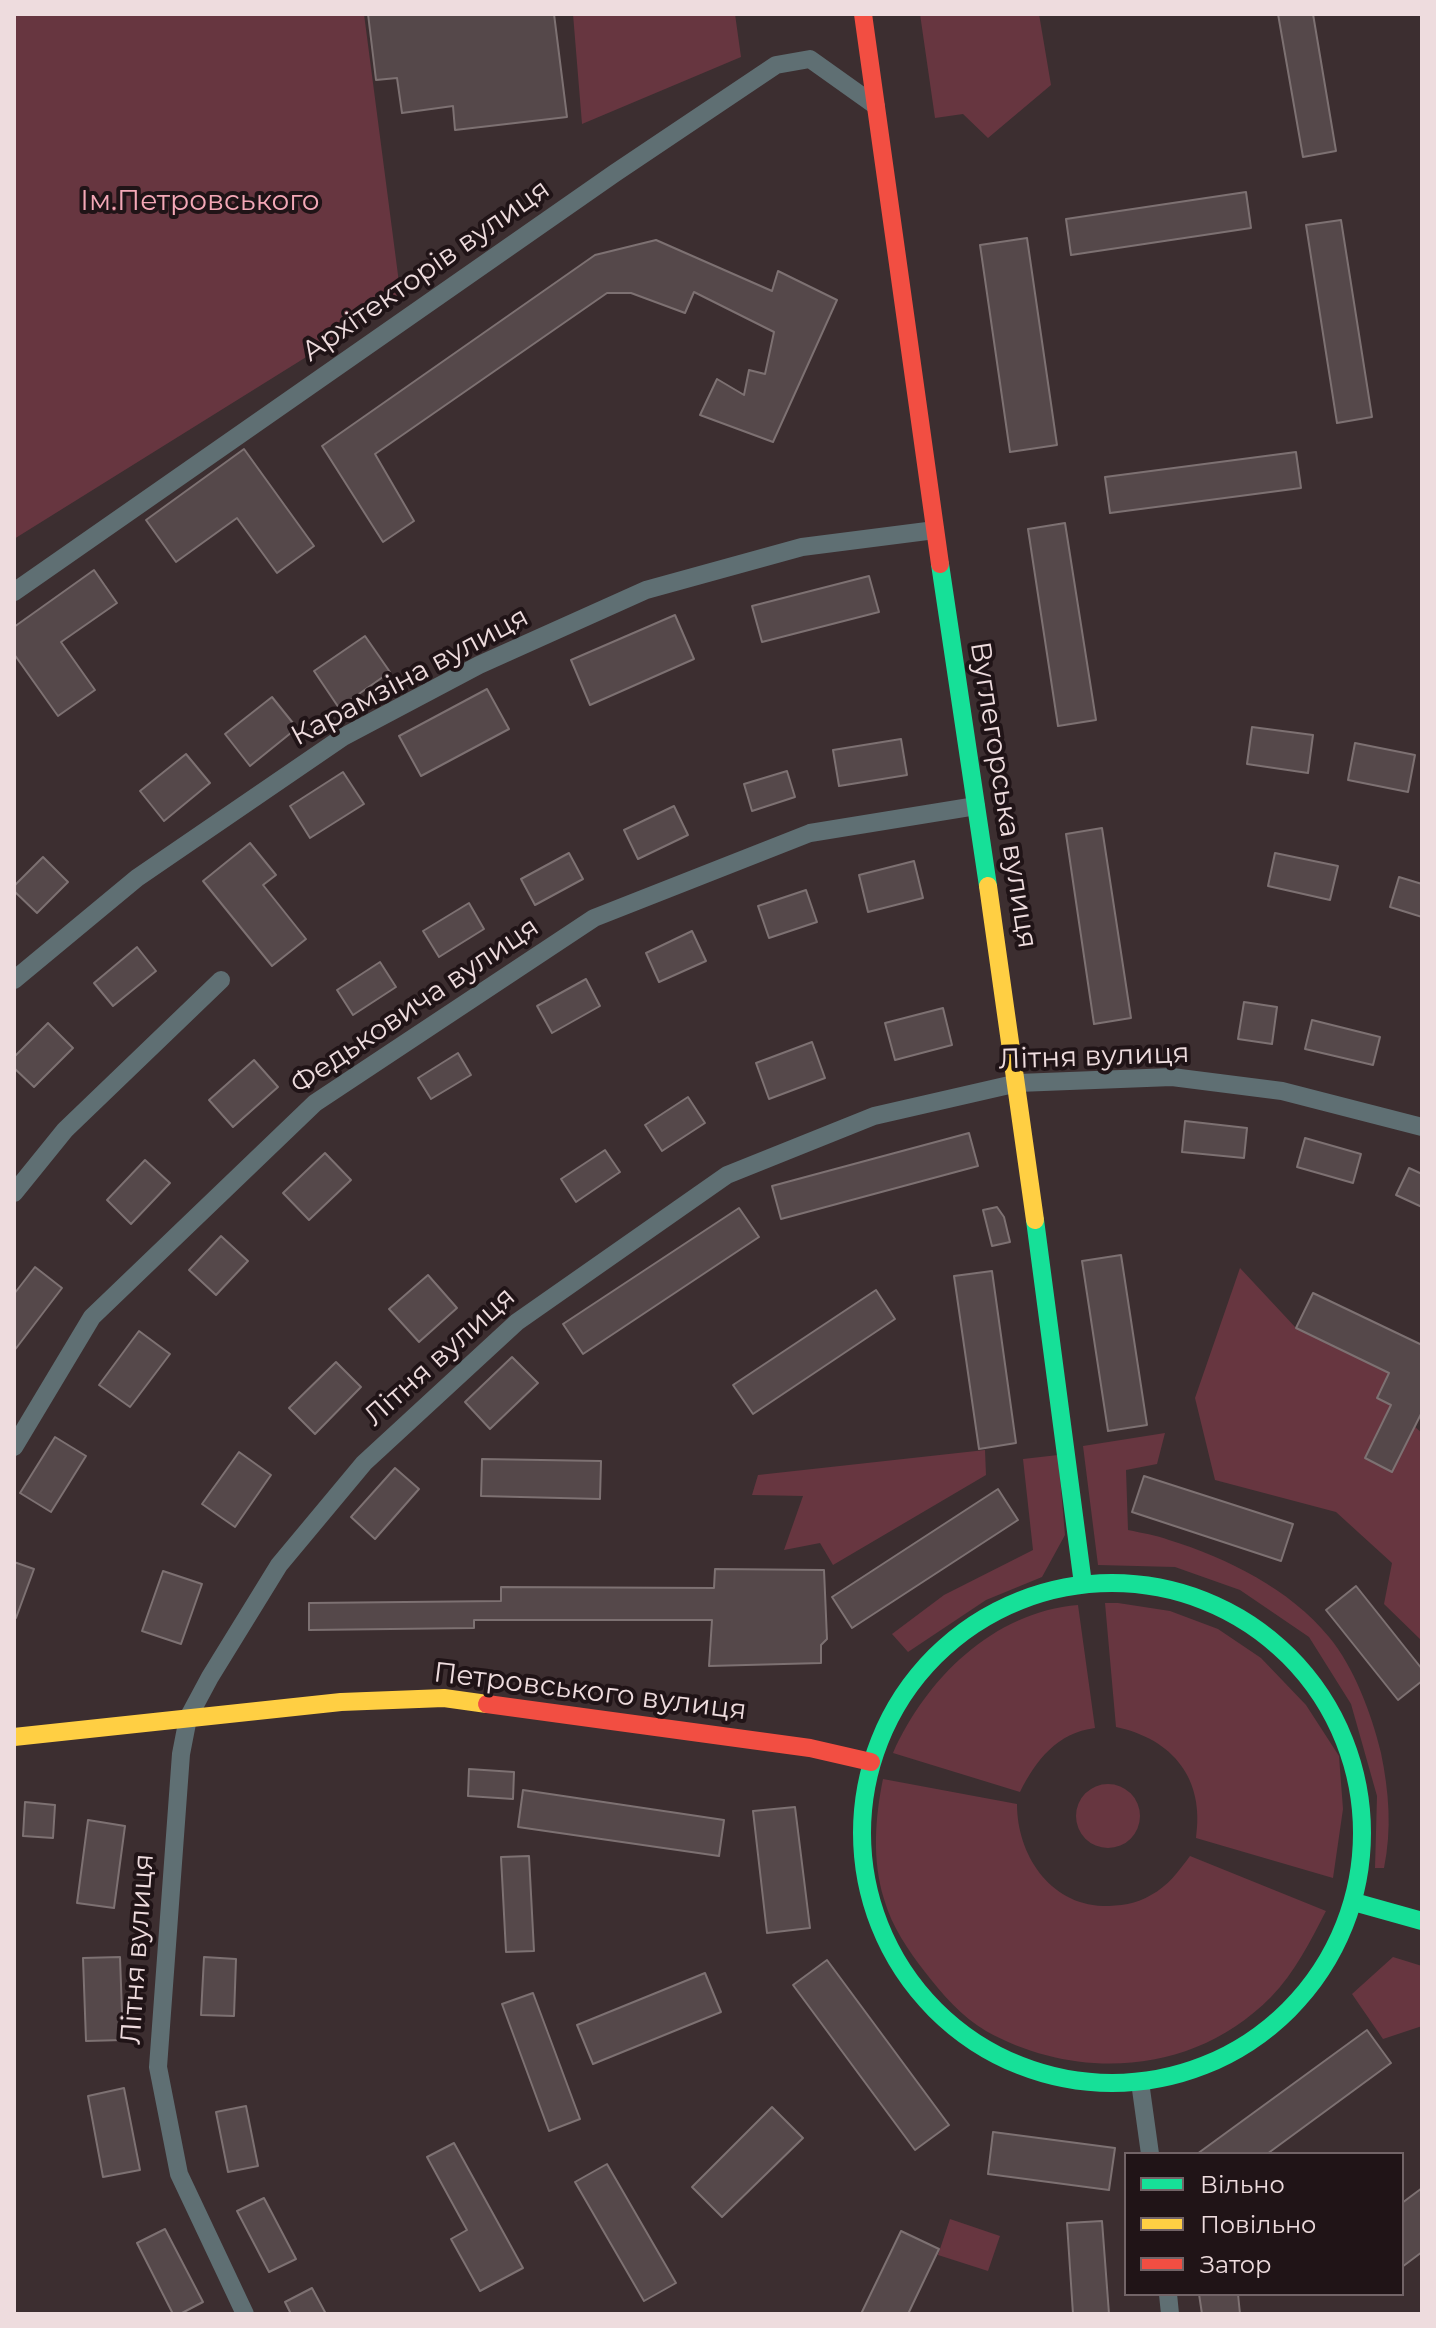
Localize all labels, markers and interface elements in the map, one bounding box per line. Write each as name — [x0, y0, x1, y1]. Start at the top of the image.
street label: Архітекторів вулиця — [296, 173, 556, 369]
park label: Ім.Петровського — [80, 185, 320, 219]
street label: Карамзіна вулиця — [286, 600, 534, 754]
street label: Вуглегорська вулиця — [962, 639, 1044, 951]
street label: Федьковича вулиця — [285, 910, 545, 1102]
street label: Літня вулиця — [998, 1037, 1190, 1077]
street label: Літня вулиця — [358, 1281, 522, 1433]
street label: Петровського вулиця — [432, 1656, 748, 1728]
street label: Літня вулиця — [115, 1852, 161, 2046]
legend — [1124, 2152, 1404, 2296]
text: Вільно — [1200, 2170, 1285, 2199]
text: Повільно — [1200, 2210, 1316, 2239]
text: Затор — [1200, 2250, 1271, 2279]

